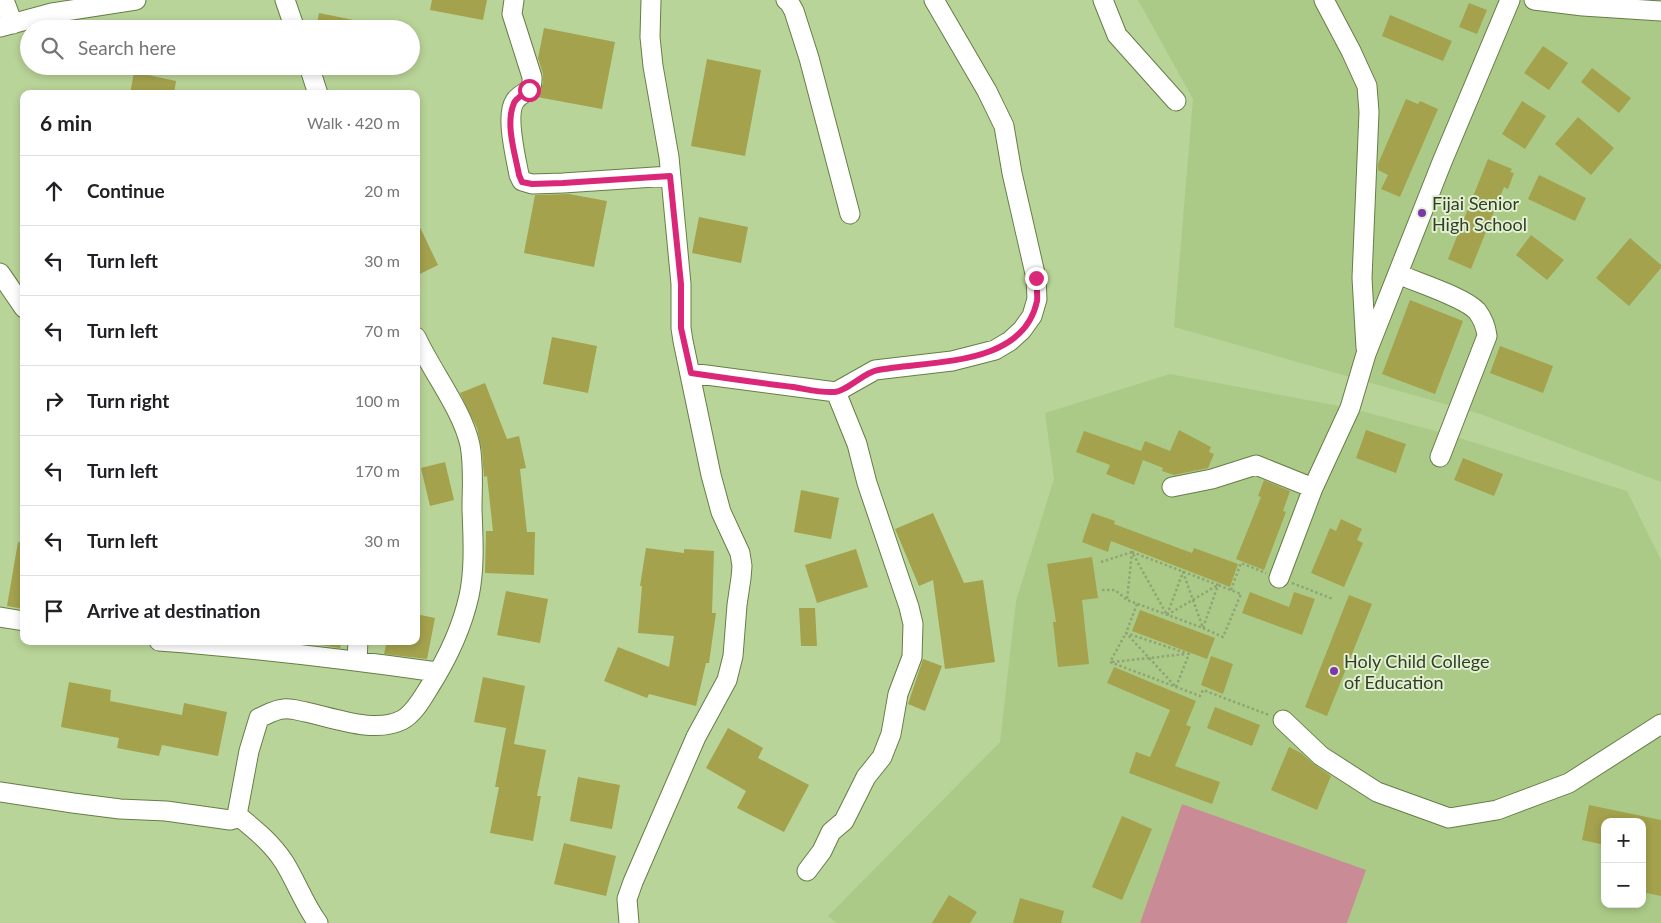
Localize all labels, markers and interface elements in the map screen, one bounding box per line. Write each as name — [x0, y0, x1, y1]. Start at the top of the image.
search box — [20, 20, 420, 75]
icon: search — [38, 34, 66, 62]
text: Search here — [78, 36, 176, 59]
route start — [518, 79, 541, 102]
text: 6 min — [40, 110, 92, 135]
text: Walk · 420 m — [307, 113, 400, 132]
icon: ahead — [40, 177, 68, 205]
text: Continue — [87, 179, 165, 202]
text: 20 m — [364, 181, 400, 200]
place label: Fijai Senior High School — [1432, 192, 1527, 235]
marker: Fijai Senior High School — [1416, 207, 1428, 219]
icon: left — [40, 247, 68, 275]
text: Turn left — [87, 249, 158, 272]
text: 30 m — [364, 251, 400, 270]
route end — [1025, 267, 1048, 290]
icon: left — [40, 317, 68, 345]
text: Turn left — [87, 319, 158, 342]
text: 70 m — [364, 321, 400, 340]
icon: right — [40, 387, 68, 415]
text: Turn right — [87, 389, 169, 412]
text: 100 m — [355, 391, 400, 410]
icon: left — [40, 457, 68, 485]
text: Turn left — [87, 459, 158, 482]
text: 170 m — [355, 461, 400, 480]
icon: left — [40, 527, 68, 555]
text: Turn left — [87, 529, 158, 552]
text: 30 m — [364, 531, 400, 550]
icon: arrive — [40, 597, 68, 625]
text: Arrive at destination — [87, 599, 260, 622]
place label: Holy Child College of Education — [1344, 650, 1489, 693]
marker: Holy Child College of Education — [1328, 665, 1340, 677]
map controls — [1601, 818, 1646, 908]
button: + — [1601, 818, 1646, 863]
button: − — [1601, 863, 1646, 908]

